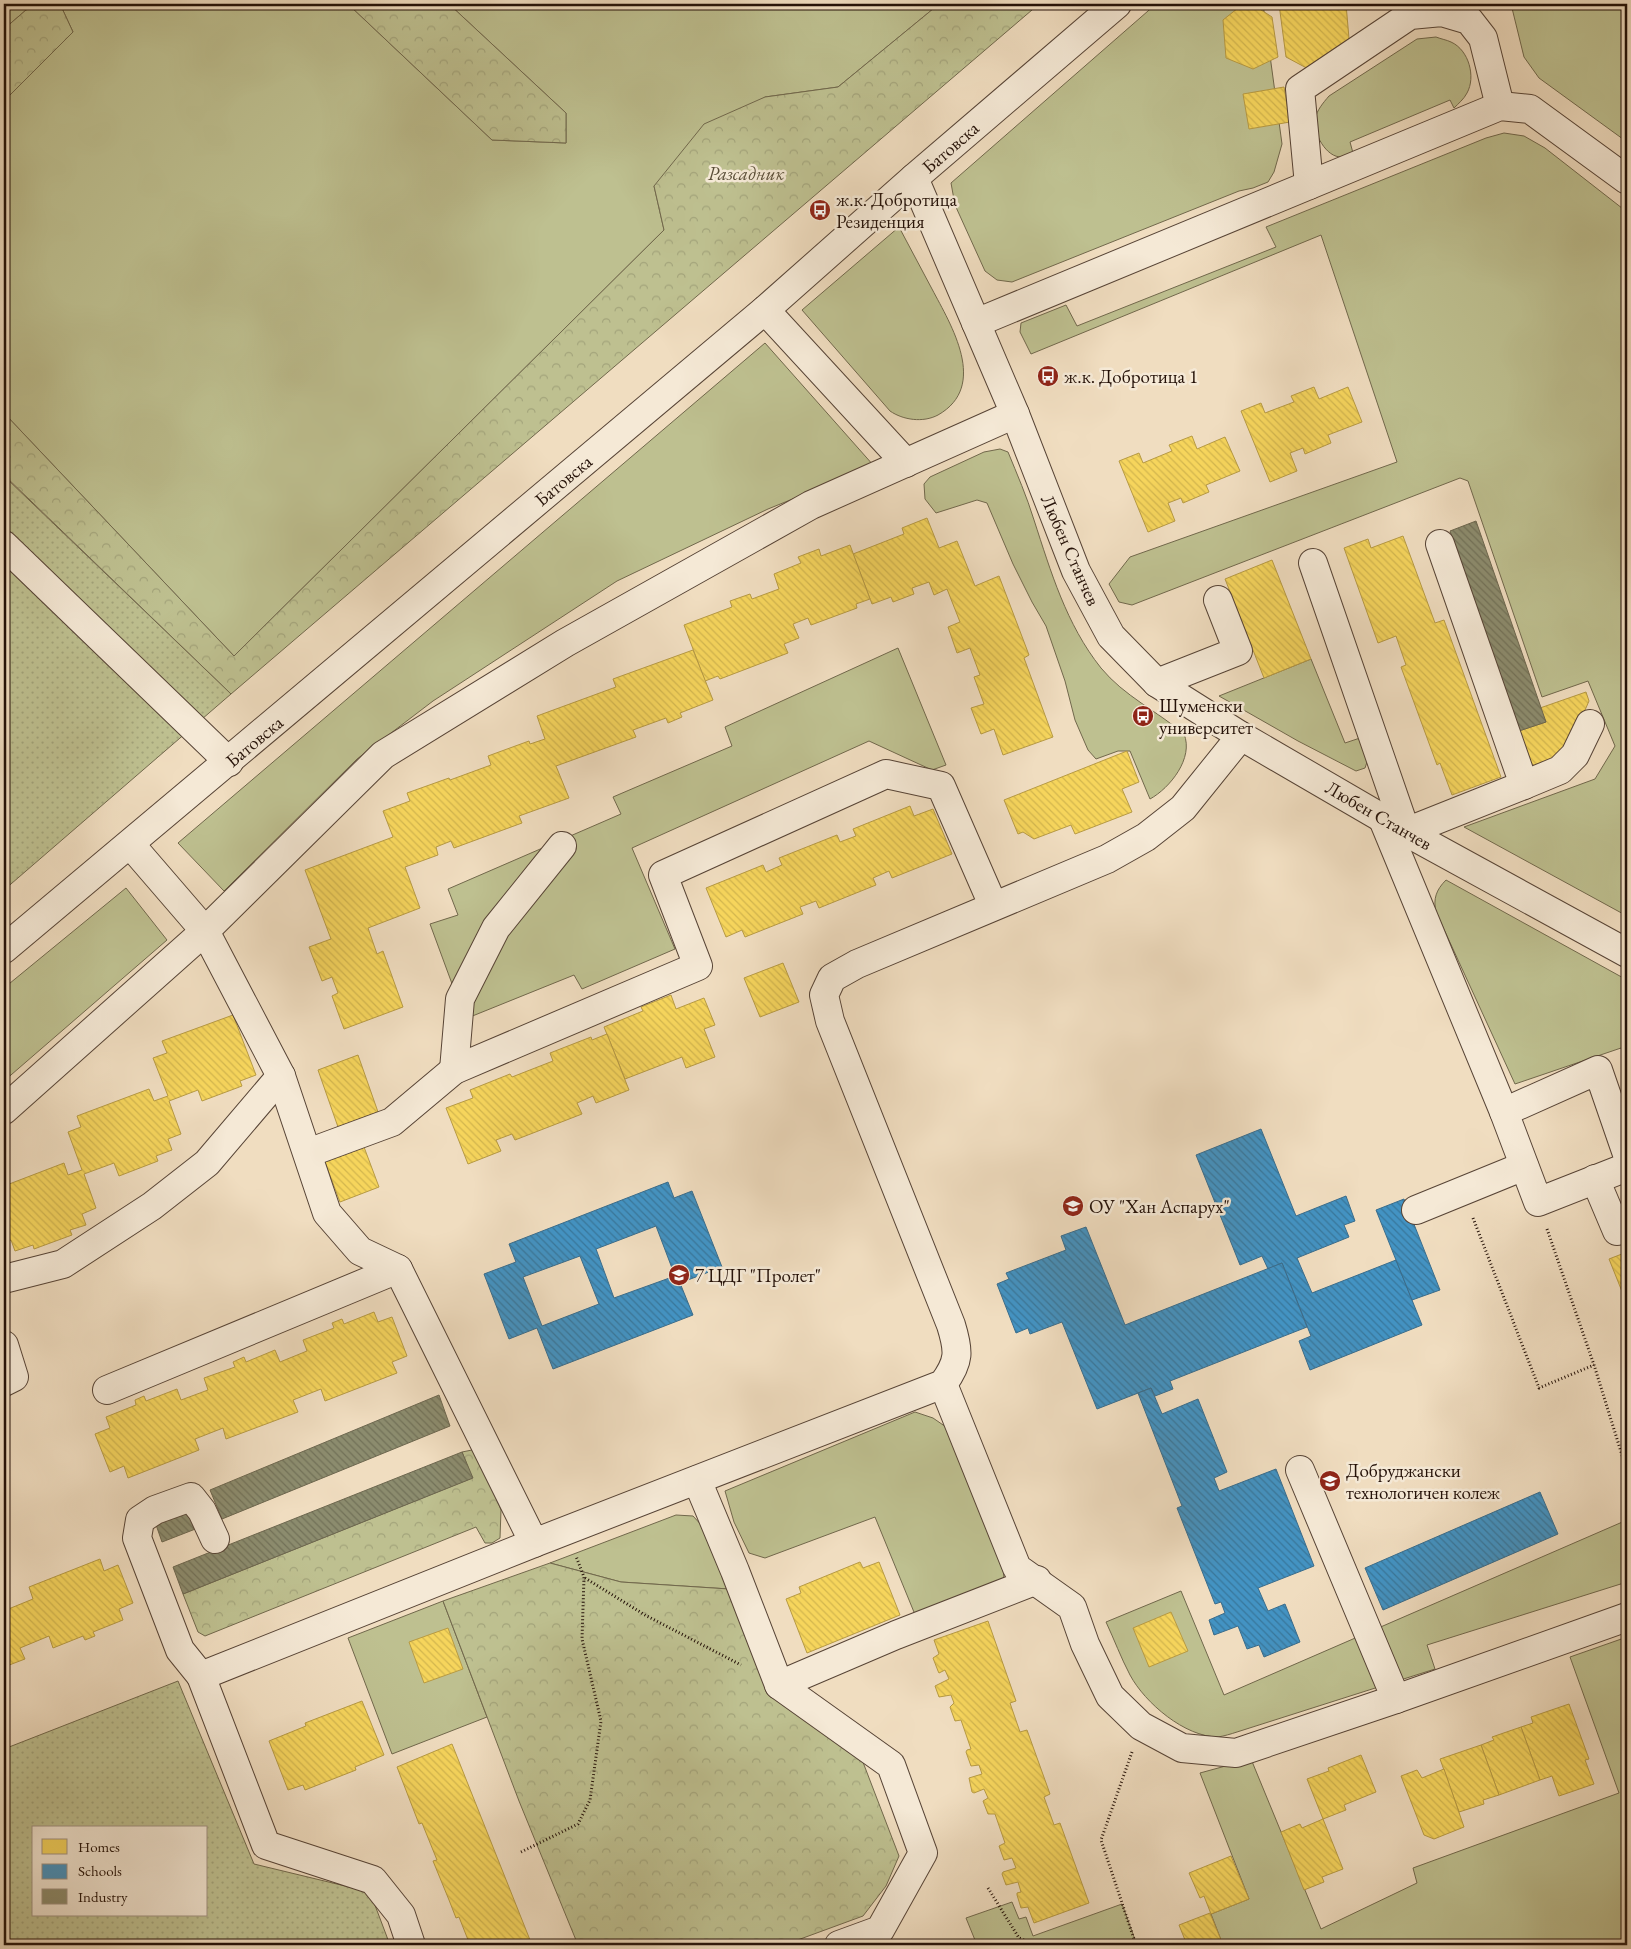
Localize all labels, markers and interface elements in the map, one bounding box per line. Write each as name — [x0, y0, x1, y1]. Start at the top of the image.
street label: Батовска — [917, 115, 984, 179]
park label: Разсадник — [708, 161, 785, 186]
place label: ж.к. Добротица Резиденция — [836, 187, 958, 234]
bus stop icon: ж.к. Добротица Резиденция — [808, 198, 832, 222]
bus stop icon: ж.к. Добротица 1 — [1036, 364, 1060, 388]
place label: ж.к. Добротица 1 — [1064, 364, 1198, 389]
street label: Батовска — [529, 449, 598, 512]
street label: Любен Станчев — [1035, 491, 1106, 610]
place label: Шуменски университет — [1159, 693, 1253, 740]
bus stop icon: Шуменски университет — [1131, 704, 1155, 728]
street label: Батовска — [220, 710, 289, 773]
street label: Любен Станчев — [1321, 775, 1436, 856]
school or university icon: ОУ "Хан Аспарух" — [1061, 1194, 1085, 1218]
place label: ОУ "Хан Аспарух" — [1089, 1194, 1230, 1219]
school or university icon: 7 ЦДГ "Пролет" — [667, 1263, 691, 1287]
place label: 7 ЦДГ "Пролет" — [695, 1263, 821, 1288]
place label: Добруджански технологичен колеж — [1346, 1458, 1501, 1505]
school or university icon: Добруджански технологичен колеж — [1318, 1469, 1342, 1493]
legend — [32, 1826, 208, 1916]
text: Homes — [78, 1837, 120, 1856]
text: Schools — [78, 1861, 122, 1880]
text: Industry — [78, 1887, 128, 1906]

